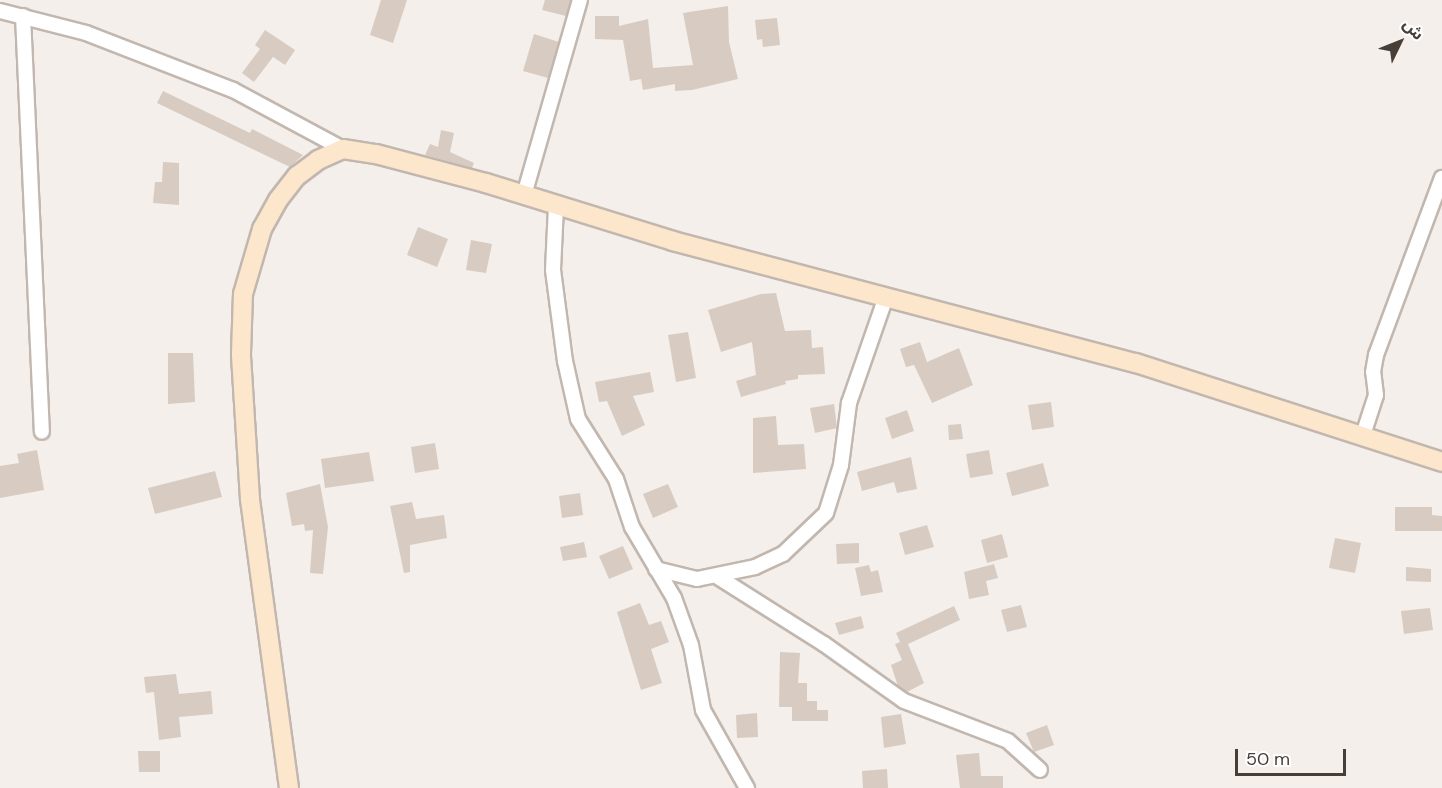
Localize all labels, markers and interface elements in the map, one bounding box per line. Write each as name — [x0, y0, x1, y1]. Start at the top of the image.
north arrow — [1370, 12, 1430, 72]
text: ش — [1398, 14, 1429, 45]
scale bar — [1238, 737, 1349, 775]
text: 50 m — [1246, 747, 1290, 771]

